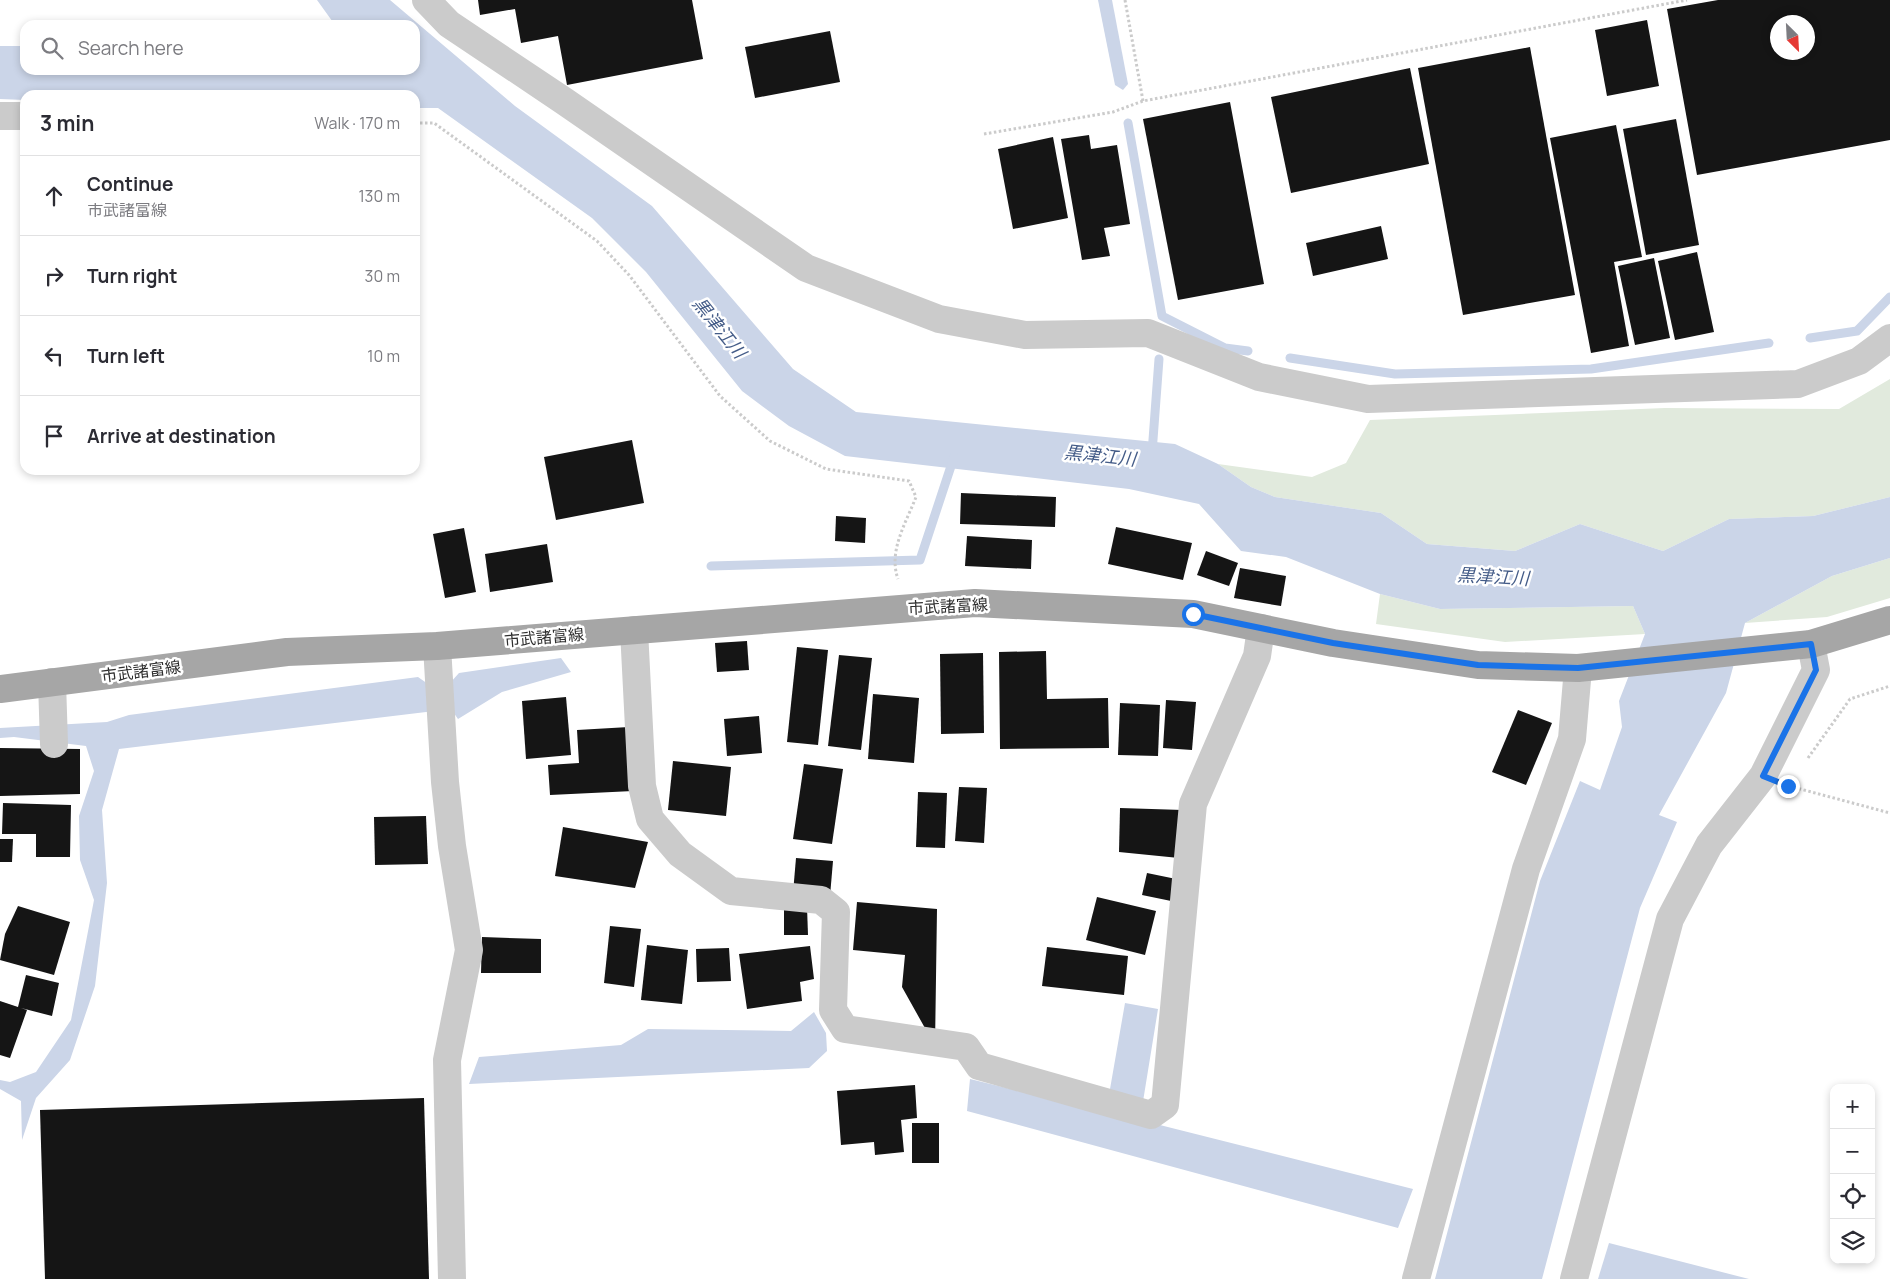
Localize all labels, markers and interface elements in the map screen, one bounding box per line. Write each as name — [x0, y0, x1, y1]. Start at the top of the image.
north arrow — [1770, 15, 1815, 60]
search box — [20, 20, 420, 75]
icon: search — [38, 34, 66, 62]
text: Search here — [78, 35, 184, 61]
text: 3 min — [40, 109, 94, 137]
text: Walk · 170 m — [314, 112, 400, 134]
text: Continue — [87, 171, 173, 197]
icon: ahead — [40, 182, 68, 210]
text: 130 m — [358, 185, 400, 207]
text: 市武諸富線 — [87, 199, 167, 221]
icon: right — [40, 262, 68, 290]
text: Turn right — [87, 263, 177, 289]
text: 30 m — [365, 265, 400, 287]
water label: 黒津江川 — [688, 292, 753, 364]
icon: left — [40, 342, 68, 370]
text: Turn left — [87, 343, 165, 369]
text: 10 m — [367, 345, 400, 367]
icon: arrive — [40, 422, 68, 450]
text: Arrive at destination — [87, 423, 276, 449]
water label: 黒津江川 — [1063, 439, 1139, 471]
water label: 黒津江川 — [1456, 562, 1532, 590]
street label: 市武諸富線 — [907, 593, 989, 619]
route start — [1182, 603, 1205, 626]
street label: 市武諸富線 — [503, 623, 585, 651]
street label: 市武諸富線 — [100, 655, 182, 687]
route end — [1777, 775, 1800, 798]
map controls — [1830, 1084, 1875, 1264]
button: + — [1830, 1084, 1875, 1129]
button: − — [1830, 1129, 1875, 1174]
button: locate — [1830, 1174, 1875, 1219]
button: layers — [1830, 1219, 1875, 1264]

